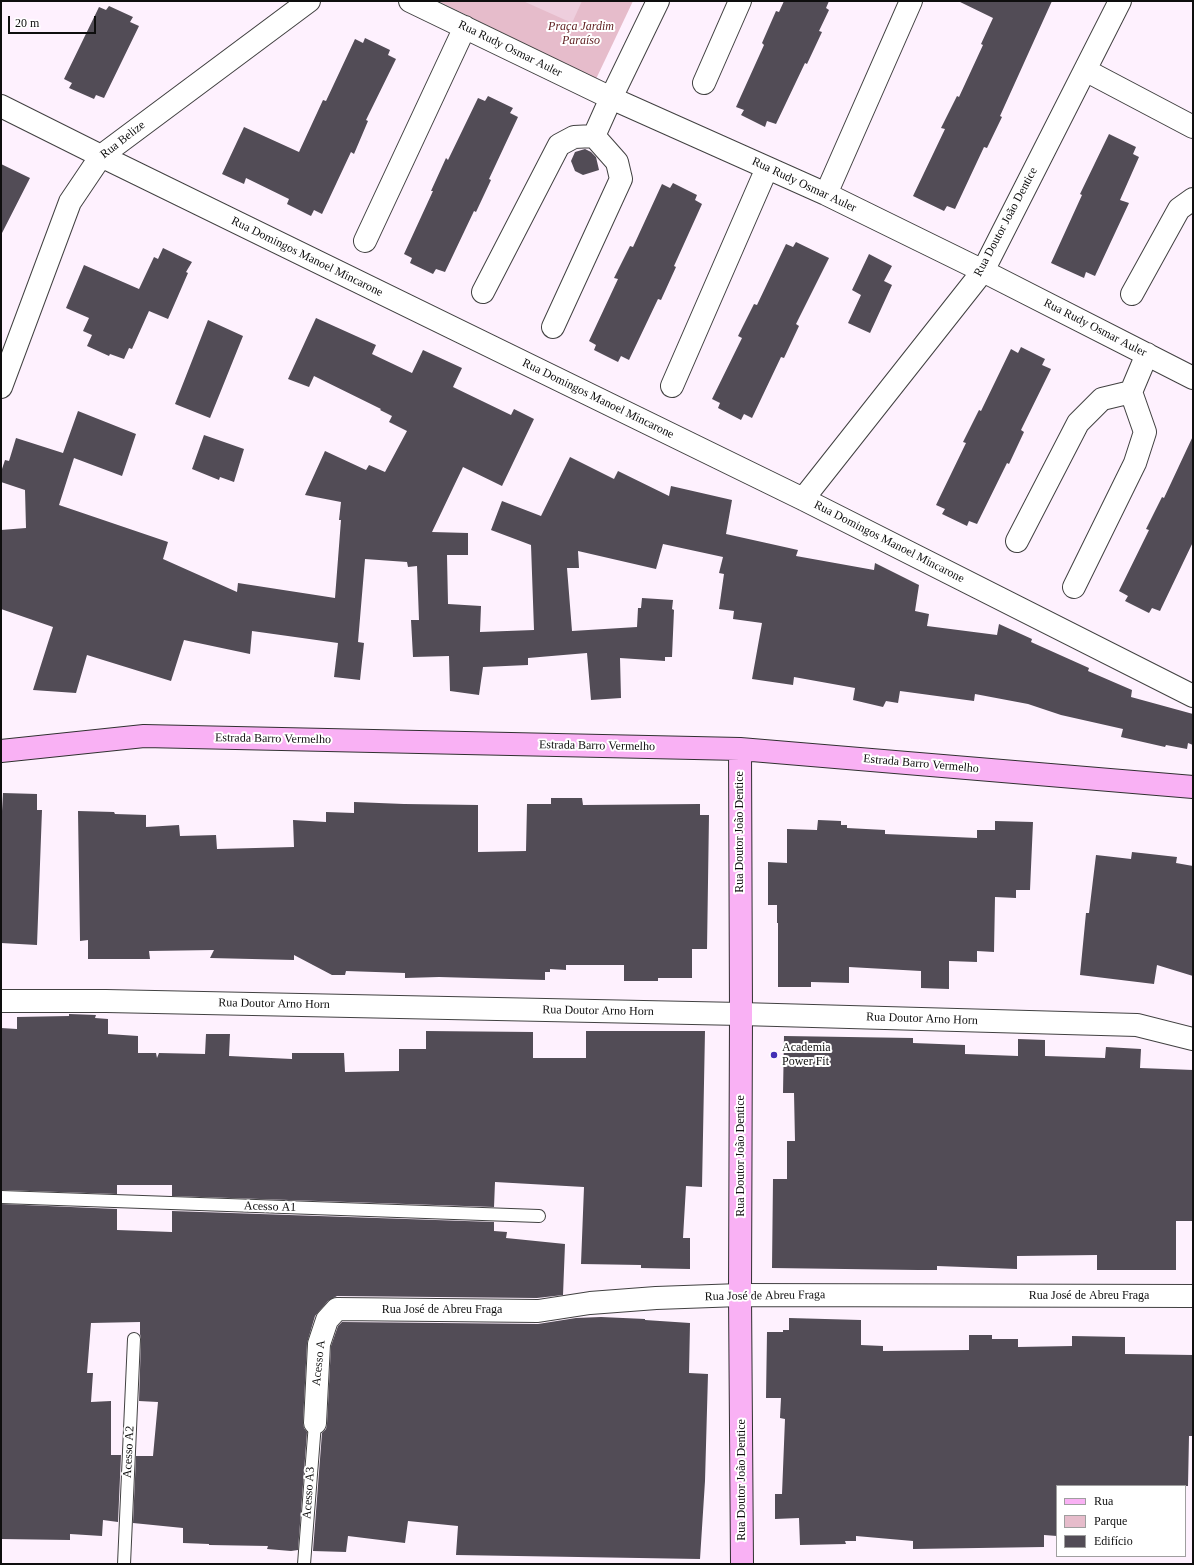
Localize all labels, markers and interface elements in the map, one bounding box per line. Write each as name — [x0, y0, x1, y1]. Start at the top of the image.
scale bar — [10, 8, 98, 34]
text: 20 m — [15, 16, 39, 30]
street label: Rua Rudy Osmar Auler — [456, 18, 564, 80]
park label: Praça Jardim Paraíso — [548, 20, 614, 48]
street label: Rua Belize — [98, 118, 148, 162]
street label: Rua Rudy Osmar Auler — [749, 154, 859, 216]
street label: Rua Doutor João Dentice — [971, 165, 1041, 279]
street label: Rua Domingos Manoel Mincarone — [229, 214, 385, 300]
street label: Rua Rudy Osmar Auler — [1041, 296, 1149, 360]
street label: Rua Domingos Manoel Mincarone — [520, 356, 676, 442]
street label: Rua Domingos Manoel Mincarone — [811, 498, 967, 586]
street label: Estrada Barro Vermelho — [215, 731, 331, 747]
street label: Estrada Barro Vermelho — [539, 738, 655, 754]
street label: Estrada Barro Vermelho — [863, 752, 979, 776]
street label: Rua Doutor João Dentice — [733, 771, 747, 893]
street label: Rua Doutor Arno Horn — [218, 996, 330, 1012]
street label: Rua Doutor Arno Horn — [542, 1003, 654, 1019]
street label: Rua Doutor Arno Horn — [866, 1010, 978, 1028]
place label: Academia Power Fit — [782, 1041, 831, 1069]
marker: Academia Power Fit — [769, 1050, 779, 1060]
street label: Rua Doutor João Dentice — [734, 1095, 748, 1217]
street label: Acesso A1 — [244, 1199, 296, 1215]
street label: Rua José de Abreu Fraga — [705, 1288, 825, 1304]
street label: Rua José de Abreu Fraga — [1029, 1289, 1149, 1303]
street label: Rua José de Abreu Fraga — [382, 1303, 502, 1317]
street label: Acesso A — [309, 1339, 329, 1387]
street label: Rua Doutor João Dentice — [735, 1419, 749, 1541]
street label: Acesso A2 — [120, 1425, 138, 1479]
street label: Acesso A3 — [300, 1466, 318, 1520]
legend — [1056, 1485, 1186, 1557]
text: Rua — [1094, 1494, 1113, 1508]
text: Parque — [1094, 1514, 1127, 1528]
text: Edifício — [1094, 1534, 1133, 1548]

